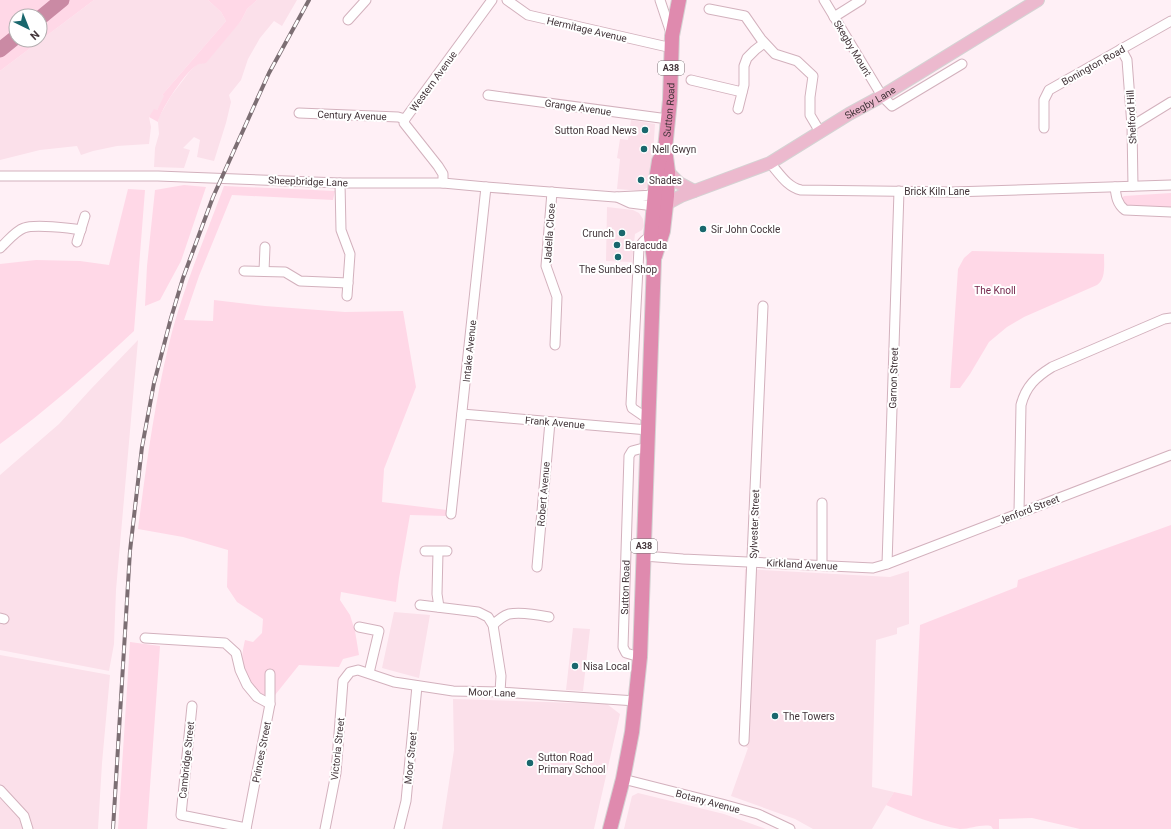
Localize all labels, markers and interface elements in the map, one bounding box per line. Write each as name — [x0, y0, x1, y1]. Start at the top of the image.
north arrow — [8, 8, 48, 48]
street label: Hermitage Avenue — [546, 15, 628, 44]
street label: Skegby Mount — [832, 18, 874, 78]
text: N — [27, 28, 42, 43]
street label: Bonington Road — [1060, 43, 1127, 87]
street label: Western Avenue — [408, 49, 459, 114]
road number: A38 — [658, 61, 684, 75]
street label: Sutton Road — [661, 82, 677, 138]
street label: Skegby Lane — [843, 84, 898, 121]
street label: Shelford Hill — [1125, 90, 1138, 144]
street label: Grange Avenue — [544, 97, 612, 118]
street label: Century Avenue — [317, 109, 387, 122]
place label: Sutton Road News — [555, 125, 637, 136]
marker: Sutton Road News — [640, 125, 650, 135]
marker: Nell Gwyn — [639, 144, 649, 154]
place label: Nell Gwyn — [652, 144, 696, 155]
street label: Sheepbridge Lane — [268, 175, 348, 188]
marker: Shades — [636, 175, 646, 185]
place label: Shades — [649, 175, 682, 186]
street label: Brick Kiln Lane — [904, 186, 970, 197]
street label: Jadella Close — [542, 203, 557, 263]
marker: Sir John Cockle — [698, 224, 708, 234]
place label: Sir John Cockle — [711, 224, 780, 235]
place label: Crunch — [582, 228, 614, 239]
marker: Crunch — [617, 228, 627, 238]
marker: Baracuda — [612, 240, 622, 250]
place label: Baracuda — [625, 240, 667, 251]
marker: The Sunbed Shop — [613, 252, 623, 262]
place label: The Sunbed Shop — [579, 264, 657, 275]
park label: The Knoll — [974, 285, 1016, 296]
street label: Intake Avenue — [461, 319, 478, 383]
street label: Garnon Street — [887, 347, 900, 409]
street label: Frank Avenue — [525, 414, 585, 431]
street label: Robert Avenue — [535, 461, 552, 527]
street label: Sylvester Street — [748, 489, 761, 559]
street label: Jenford Street — [998, 493, 1061, 526]
road number: A38 — [631, 539, 657, 553]
street label: Kirkland Avenue — [766, 557, 838, 572]
street label: Sutton Road — [619, 560, 632, 615]
marker: Nisa Local — [570, 661, 580, 671]
place label: Nisa Local — [583, 661, 630, 672]
street label: Moor Lane — [468, 686, 516, 699]
marker: The Towers — [770, 711, 780, 721]
place label: The Towers — [783, 711, 835, 722]
street label: Victoria Street — [329, 717, 346, 781]
street label: Cambridge Street — [177, 721, 196, 799]
street label: Princes Street — [250, 721, 273, 784]
street label: Moor Street — [402, 731, 419, 785]
place label: Sutton Road Primary School — [538, 752, 606, 775]
marker: Sutton Road Primary School — [525, 758, 535, 768]
street label: Botany Avenue — [675, 788, 741, 815]

